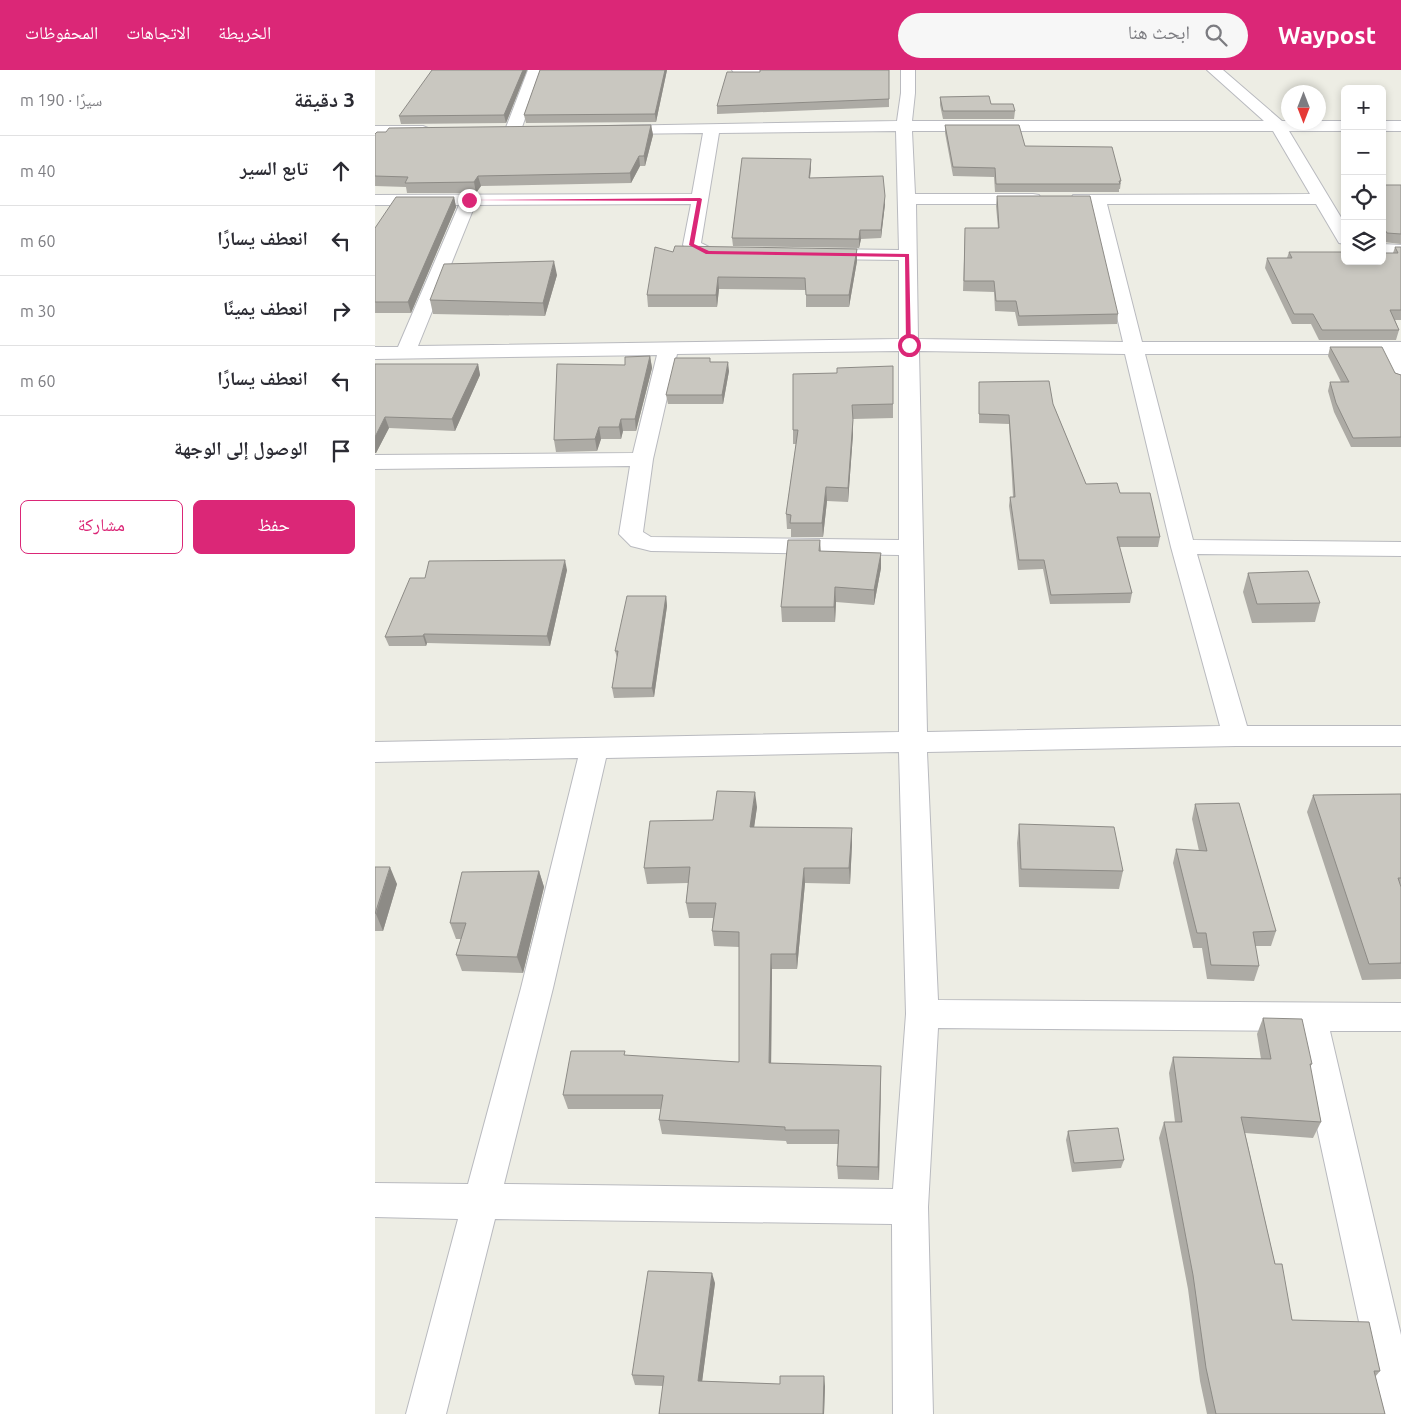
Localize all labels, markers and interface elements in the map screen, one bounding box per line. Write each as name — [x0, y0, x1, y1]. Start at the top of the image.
search box — [898, 13, 1248, 58]
text: ابحث هنا — [1128, 21, 1190, 43]
icon: search — [1202, 21, 1230, 49]
text: المحفوظات — [25, 22, 98, 42]
text: الاتجاهات — [126, 22, 190, 42]
text: الخريطة — [218, 22, 271, 42]
text: Waypost — [1278, 22, 1376, 49]
north arrow — [1281, 85, 1326, 130]
map controls — [1341, 85, 1386, 265]
button: + — [1341, 85, 1386, 130]
text: 3 دقيقة — [294, 87, 355, 111]
text: سيرًا · 190 m — [20, 91, 102, 109]
button: − — [1341, 130, 1386, 175]
text: تابع السير — [240, 157, 308, 179]
icon: ahead — [327, 157, 355, 185]
text: 40 m — [20, 162, 56, 180]
button: locate — [1341, 175, 1386, 220]
route end — [458, 189, 481, 212]
button: layers — [1341, 220, 1386, 265]
text: انعطف يسارًا — [217, 227, 308, 249]
icon: left — [327, 227, 355, 255]
text: 60 m — [20, 232, 56, 250]
text: انعطف يمينًا — [223, 297, 308, 319]
icon: right — [327, 297, 355, 325]
text: 30 m — [20, 302, 56, 320]
route start — [898, 334, 921, 357]
text: انعطف يسارًا — [217, 367, 308, 389]
icon: left — [327, 367, 355, 395]
text: 60 m — [20, 372, 56, 390]
text: الوصول إلى الوجهة — [174, 437, 308, 459]
icon: arrive — [327, 437, 355, 465]
button: مشاركة — [20, 500, 183, 554]
button: حفظ — [193, 500, 355, 554]

